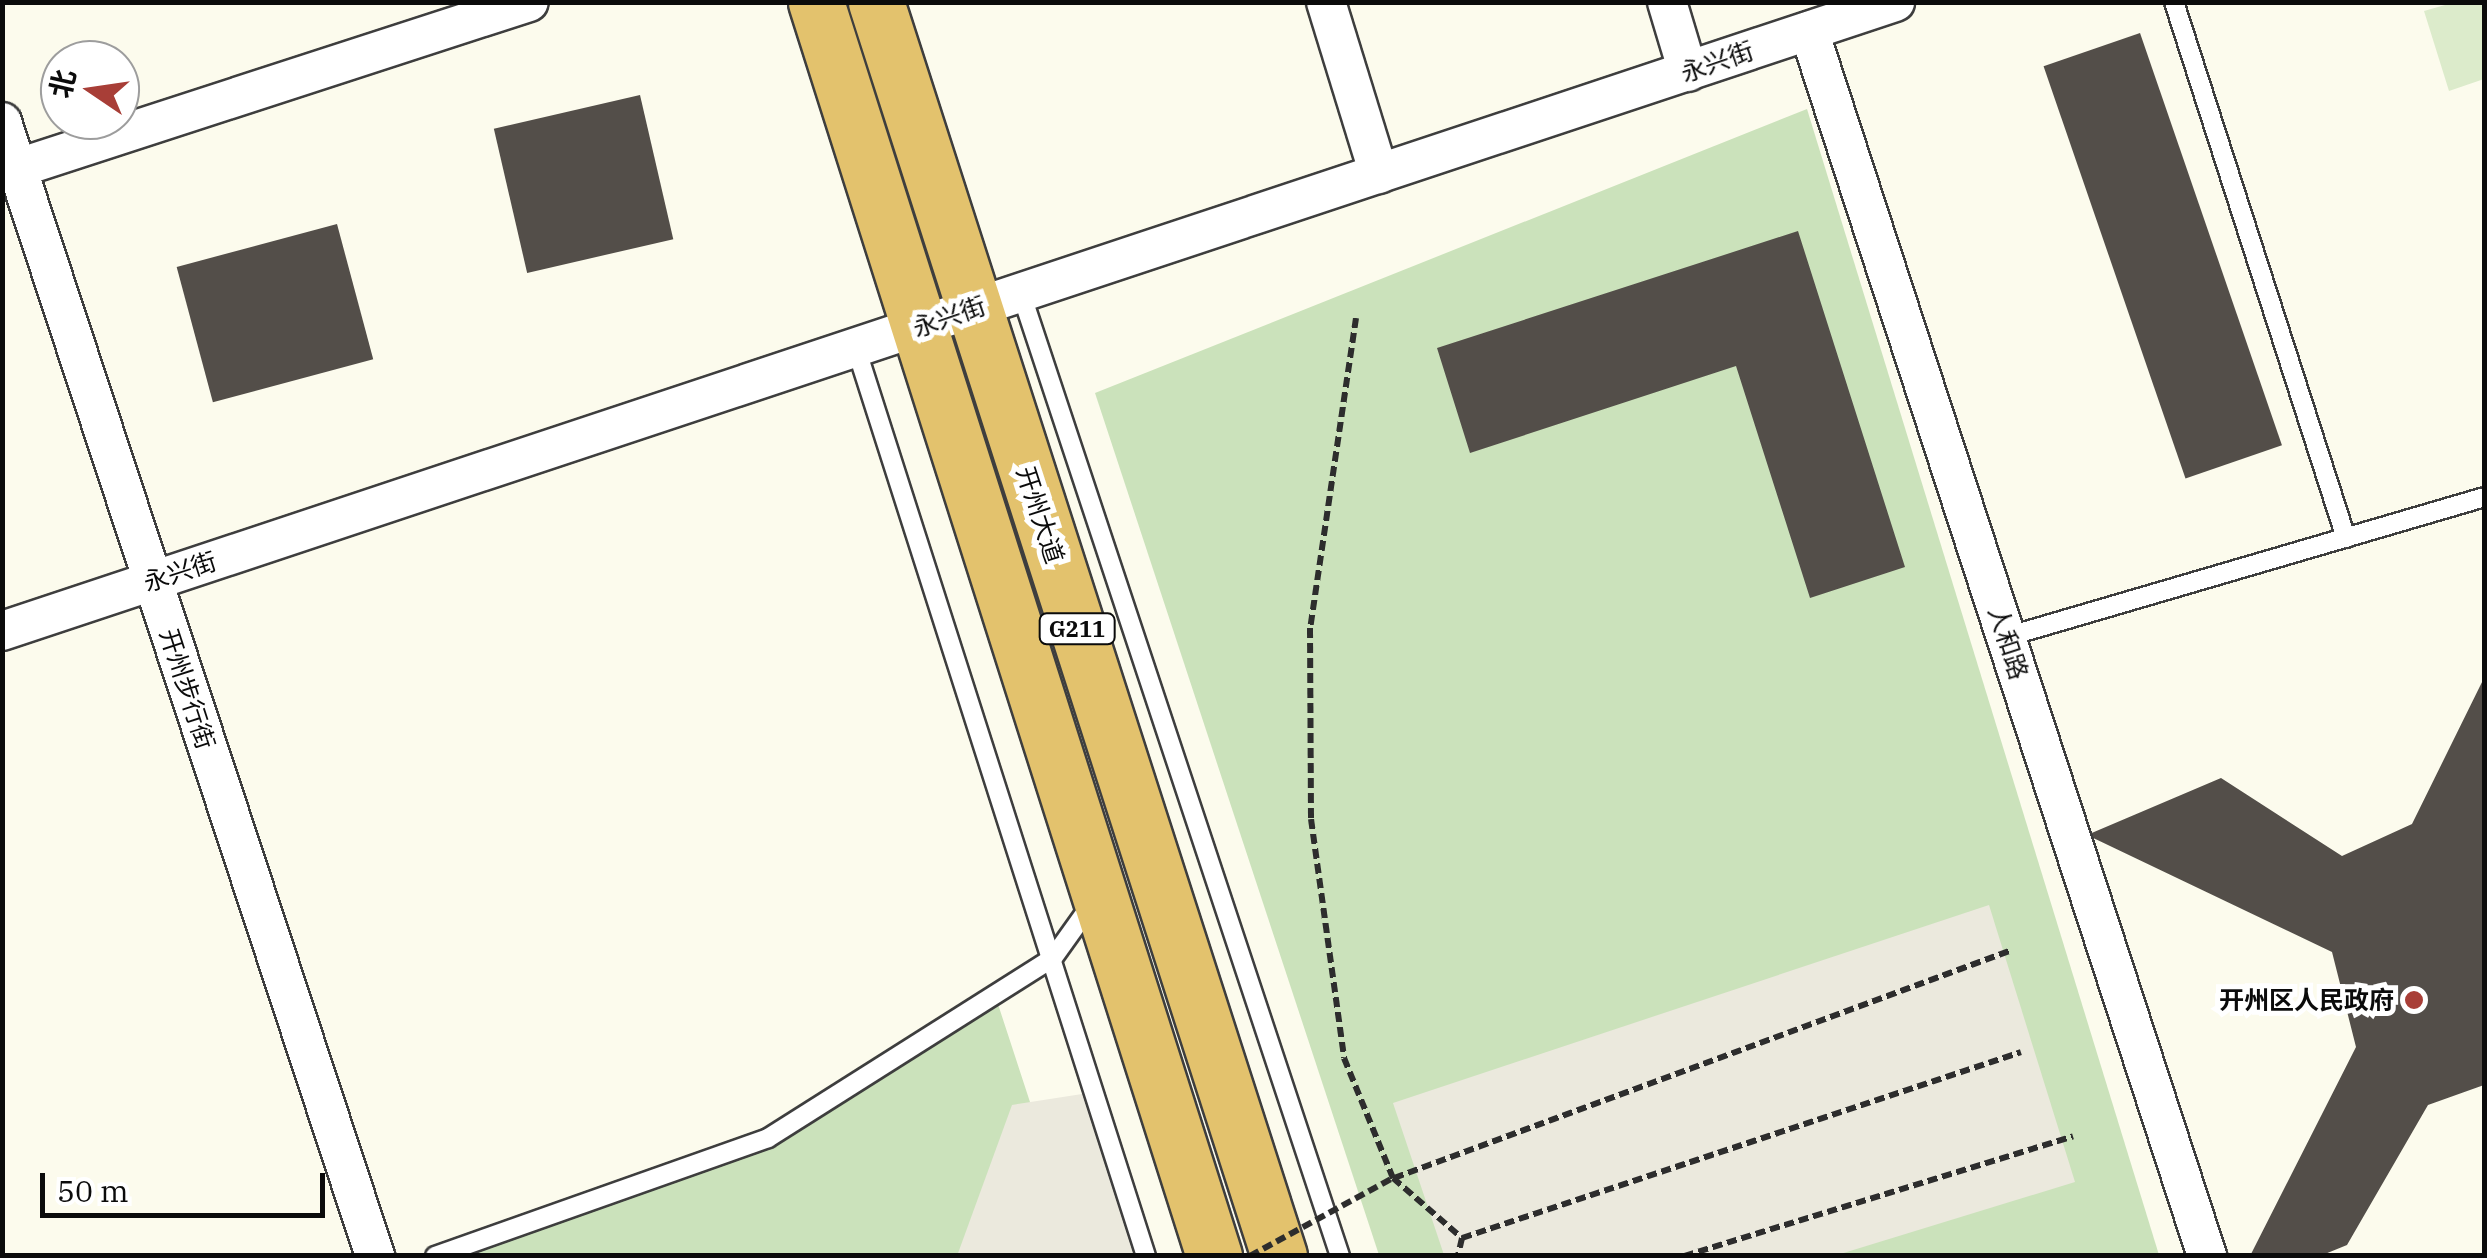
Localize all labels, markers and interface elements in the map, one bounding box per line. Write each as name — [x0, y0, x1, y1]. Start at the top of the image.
street label: 永兴街 — [1677, 36, 1757, 88]
north arrow — [40, 40, 140, 140]
text: 北 — [41, 66, 83, 101]
street label: 永兴街 — [909, 291, 989, 343]
street label: 开州大道 — [1010, 463, 1070, 567]
street label: 永兴街 — [140, 546, 220, 598]
street label: 人和路 — [1982, 603, 2034, 683]
road number: G211 — [1037, 612, 1117, 646]
street label: 开州步行街 — [153, 625, 221, 753]
place label: 开州区人民政府 — [2219, 985, 2394, 1015]
marker: 开州区人民政府 — [2403, 989, 2425, 1011]
scale bar — [45, 1153, 330, 1215]
text: 50 m — [57, 1171, 129, 1210]

